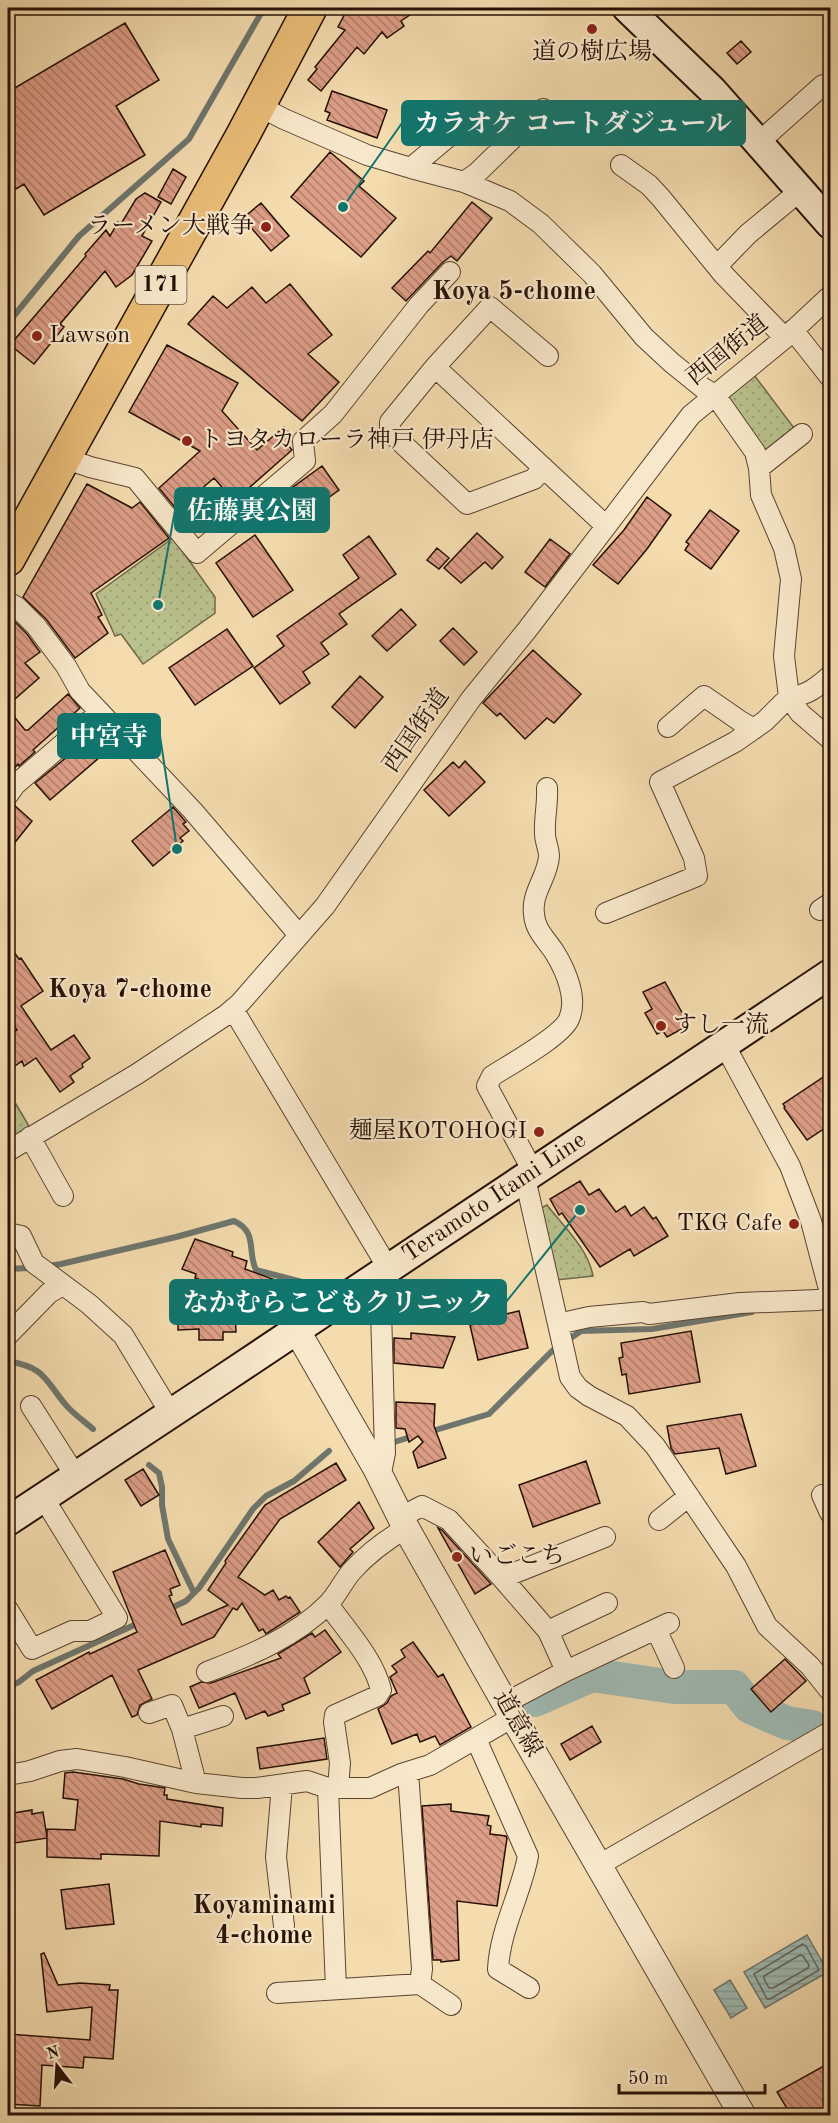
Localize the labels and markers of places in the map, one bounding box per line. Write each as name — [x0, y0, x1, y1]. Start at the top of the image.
marker: 道の樹広場 — [585, 22, 599, 36]
place label: 道の樹広場 — [532, 38, 652, 65]
callout: カラオケ コートダジュール — [402, 101, 745, 145]
place label: ラーメン大戦争 — [87, 212, 254, 239]
marker: ラーメン大戦争 — [259, 220, 273, 234]
place label: Lawson — [49, 324, 130, 348]
marker: Lawson — [30, 329, 44, 343]
place label: トヨタカローラ神戸 伊丹店 — [199, 426, 494, 453]
marker: トヨタカローラ神戸 伊丹店 — [180, 434, 194, 448]
callout: 佐藤裏公園 — [175, 488, 329, 532]
callout: 中宮寺 — [58, 714, 160, 758]
place label: すし一流 — [673, 1012, 769, 1038]
marker: すし一流 — [654, 1019, 668, 1033]
place label: 麺屋KOTOHOGI — [349, 1117, 527, 1144]
marker: 麺屋KOTOHOGI — [532, 1125, 546, 1139]
place label: TKG Cafe — [677, 1212, 782, 1236]
marker: TKG Cafe — [787, 1217, 801, 1231]
callout: なかむらこどもクリニック — [170, 1280, 506, 1324]
place label: いごこち — [469, 1543, 565, 1569]
marker: いごこち — [450, 1550, 464, 1564]

